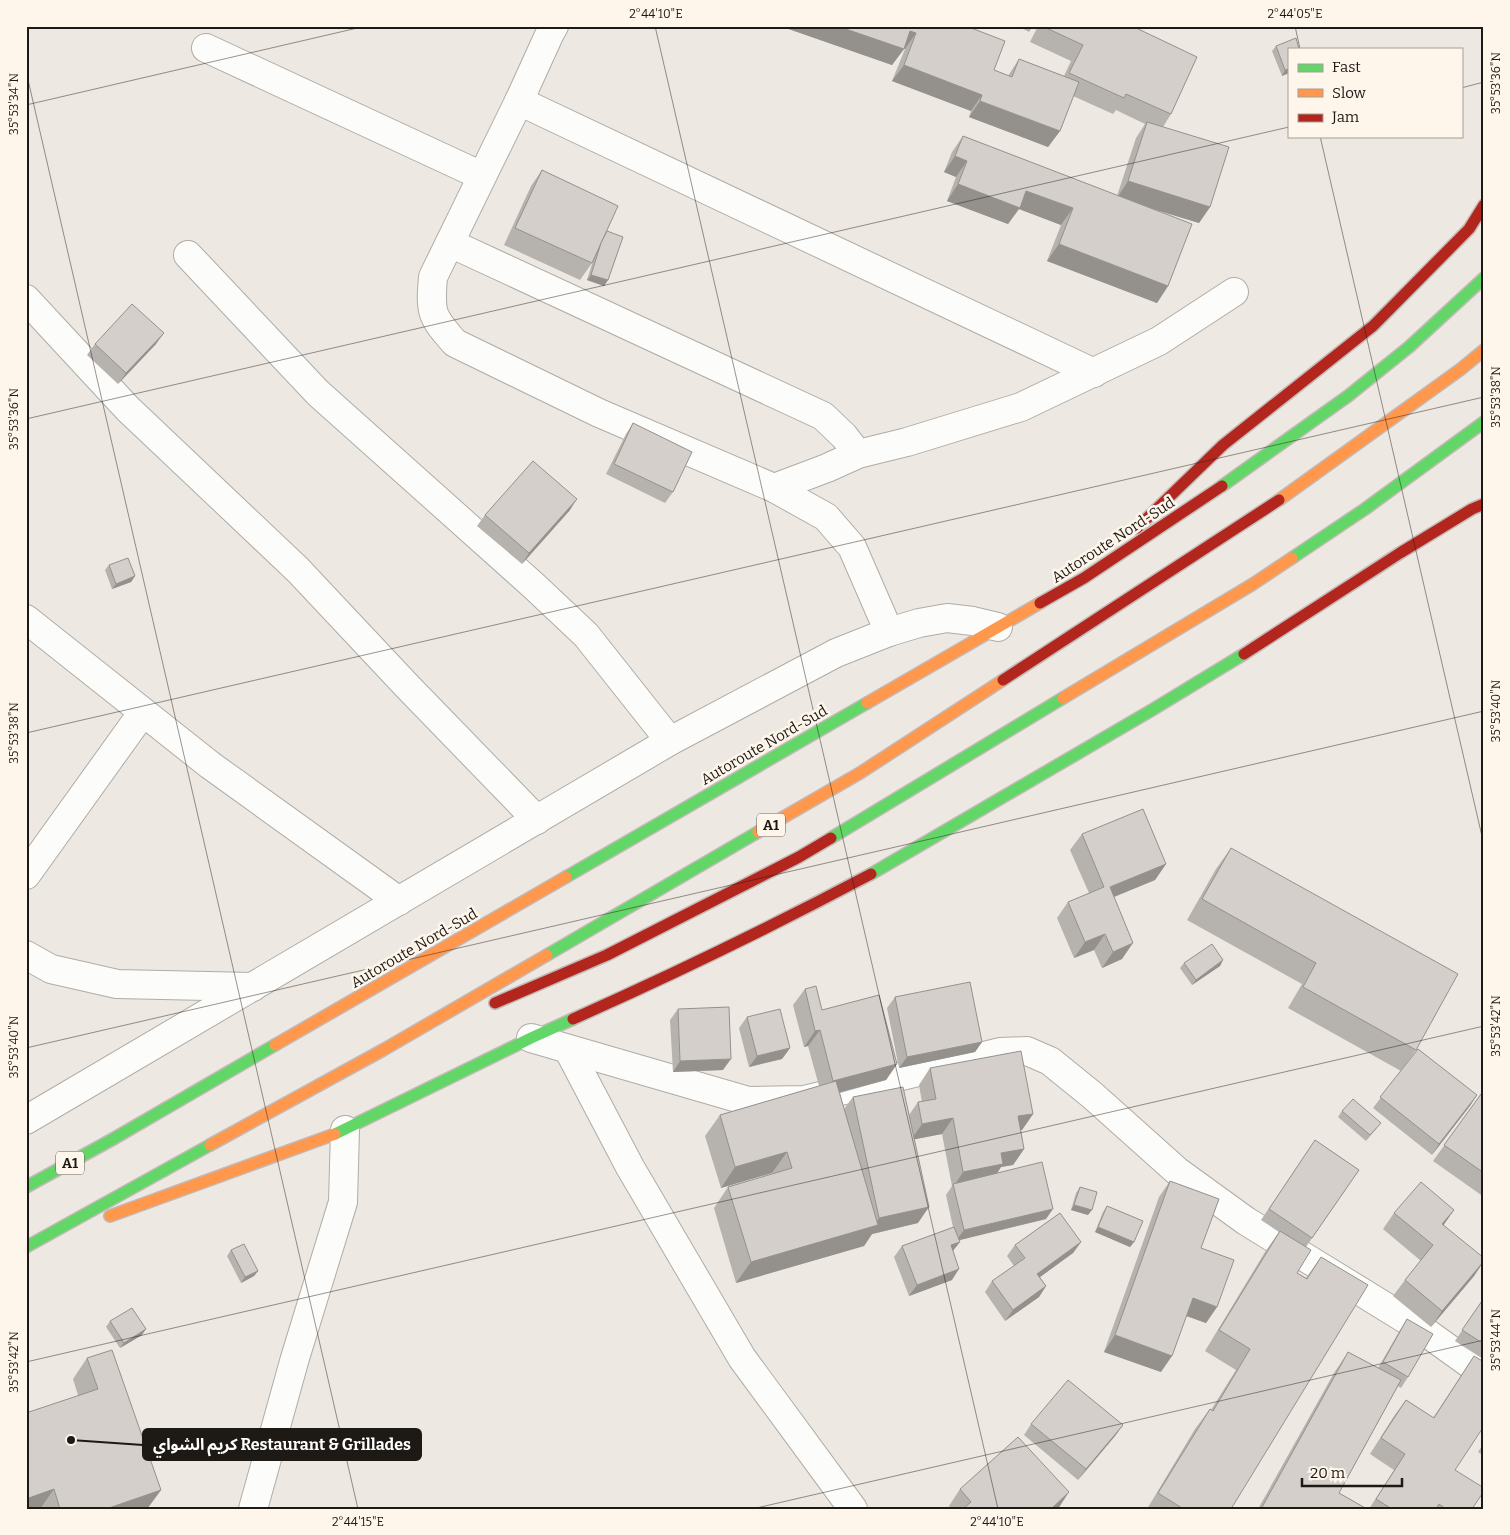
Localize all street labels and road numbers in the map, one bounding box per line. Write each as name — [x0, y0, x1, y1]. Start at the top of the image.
street label: Autoroute Nord-Sud — [1048, 493, 1178, 587]
street label: Autoroute Nord-Sud — [697, 701, 831, 789]
road number: A1 — [757, 814, 785, 836]
street label: Autoroute Nord-Sud — [347, 904, 481, 992]
road number: A1 — [56, 1152, 84, 1174]

